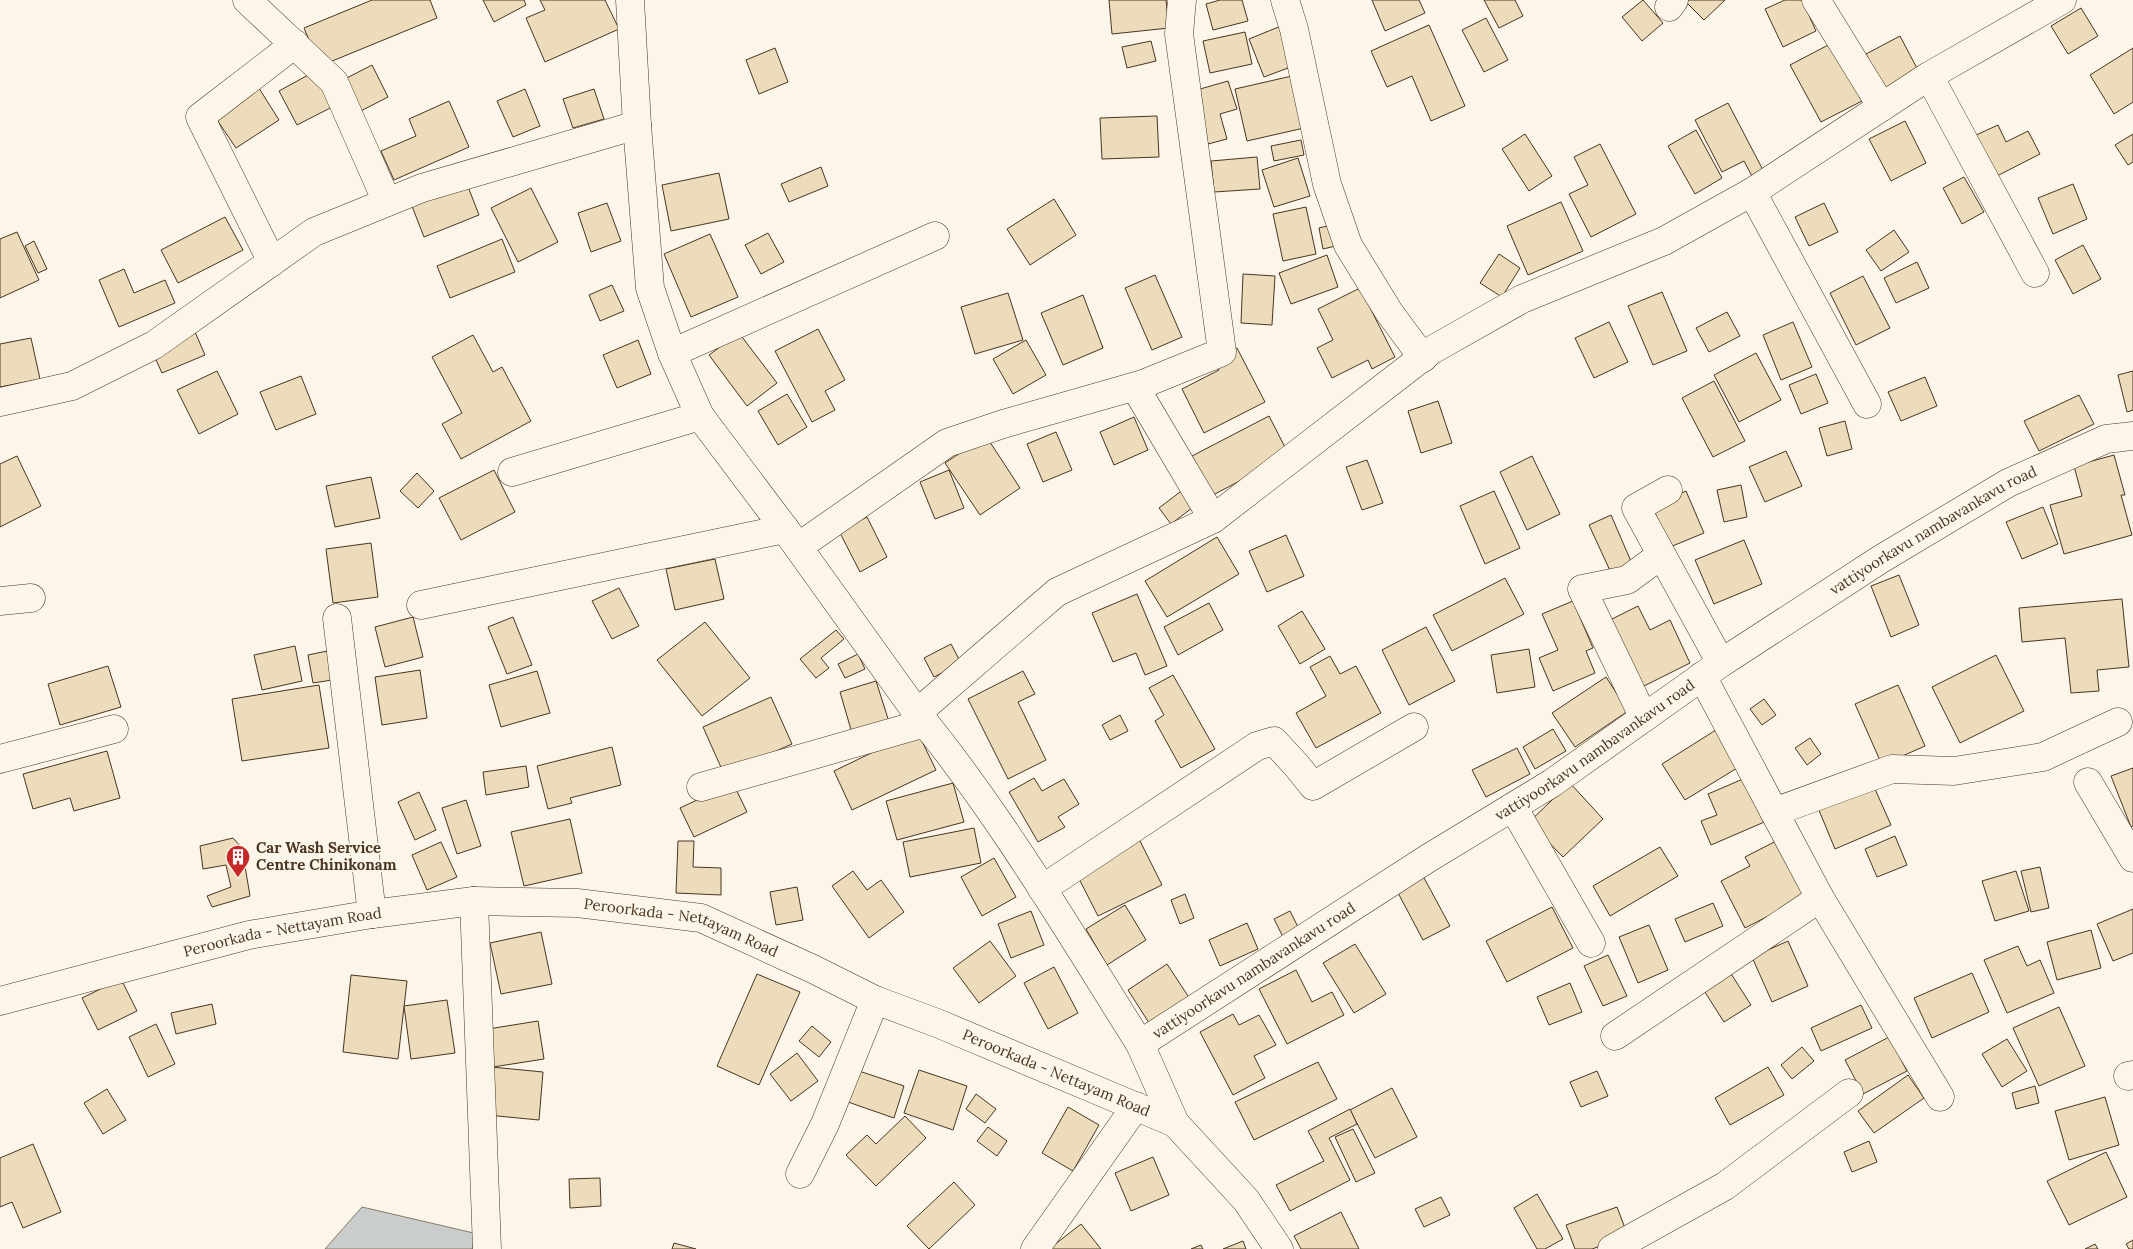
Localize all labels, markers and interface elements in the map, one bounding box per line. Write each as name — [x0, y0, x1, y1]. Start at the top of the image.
street label: vattiyoorkavu nambavankavu road — [1826, 461, 2040, 599]
street label: vattiyoorkavu nambavankavu road — [1491, 675, 1698, 824]
place label: Car Wash Service Centre Chinikonam — [256, 838, 397, 874]
building icon: Car Wash Service Centre Chinikonam — [225, 844, 251, 878]
street label: Peroorkada - Nettayam Road — [583, 894, 781, 961]
street label: vattiyoorkavu nambavankavu road — [1149, 898, 1359, 1043]
street label: Peroorkada - Nettayam Road — [181, 903, 383, 961]
street label: Peroorkada - Nettayam Road — [960, 1025, 1153, 1121]

